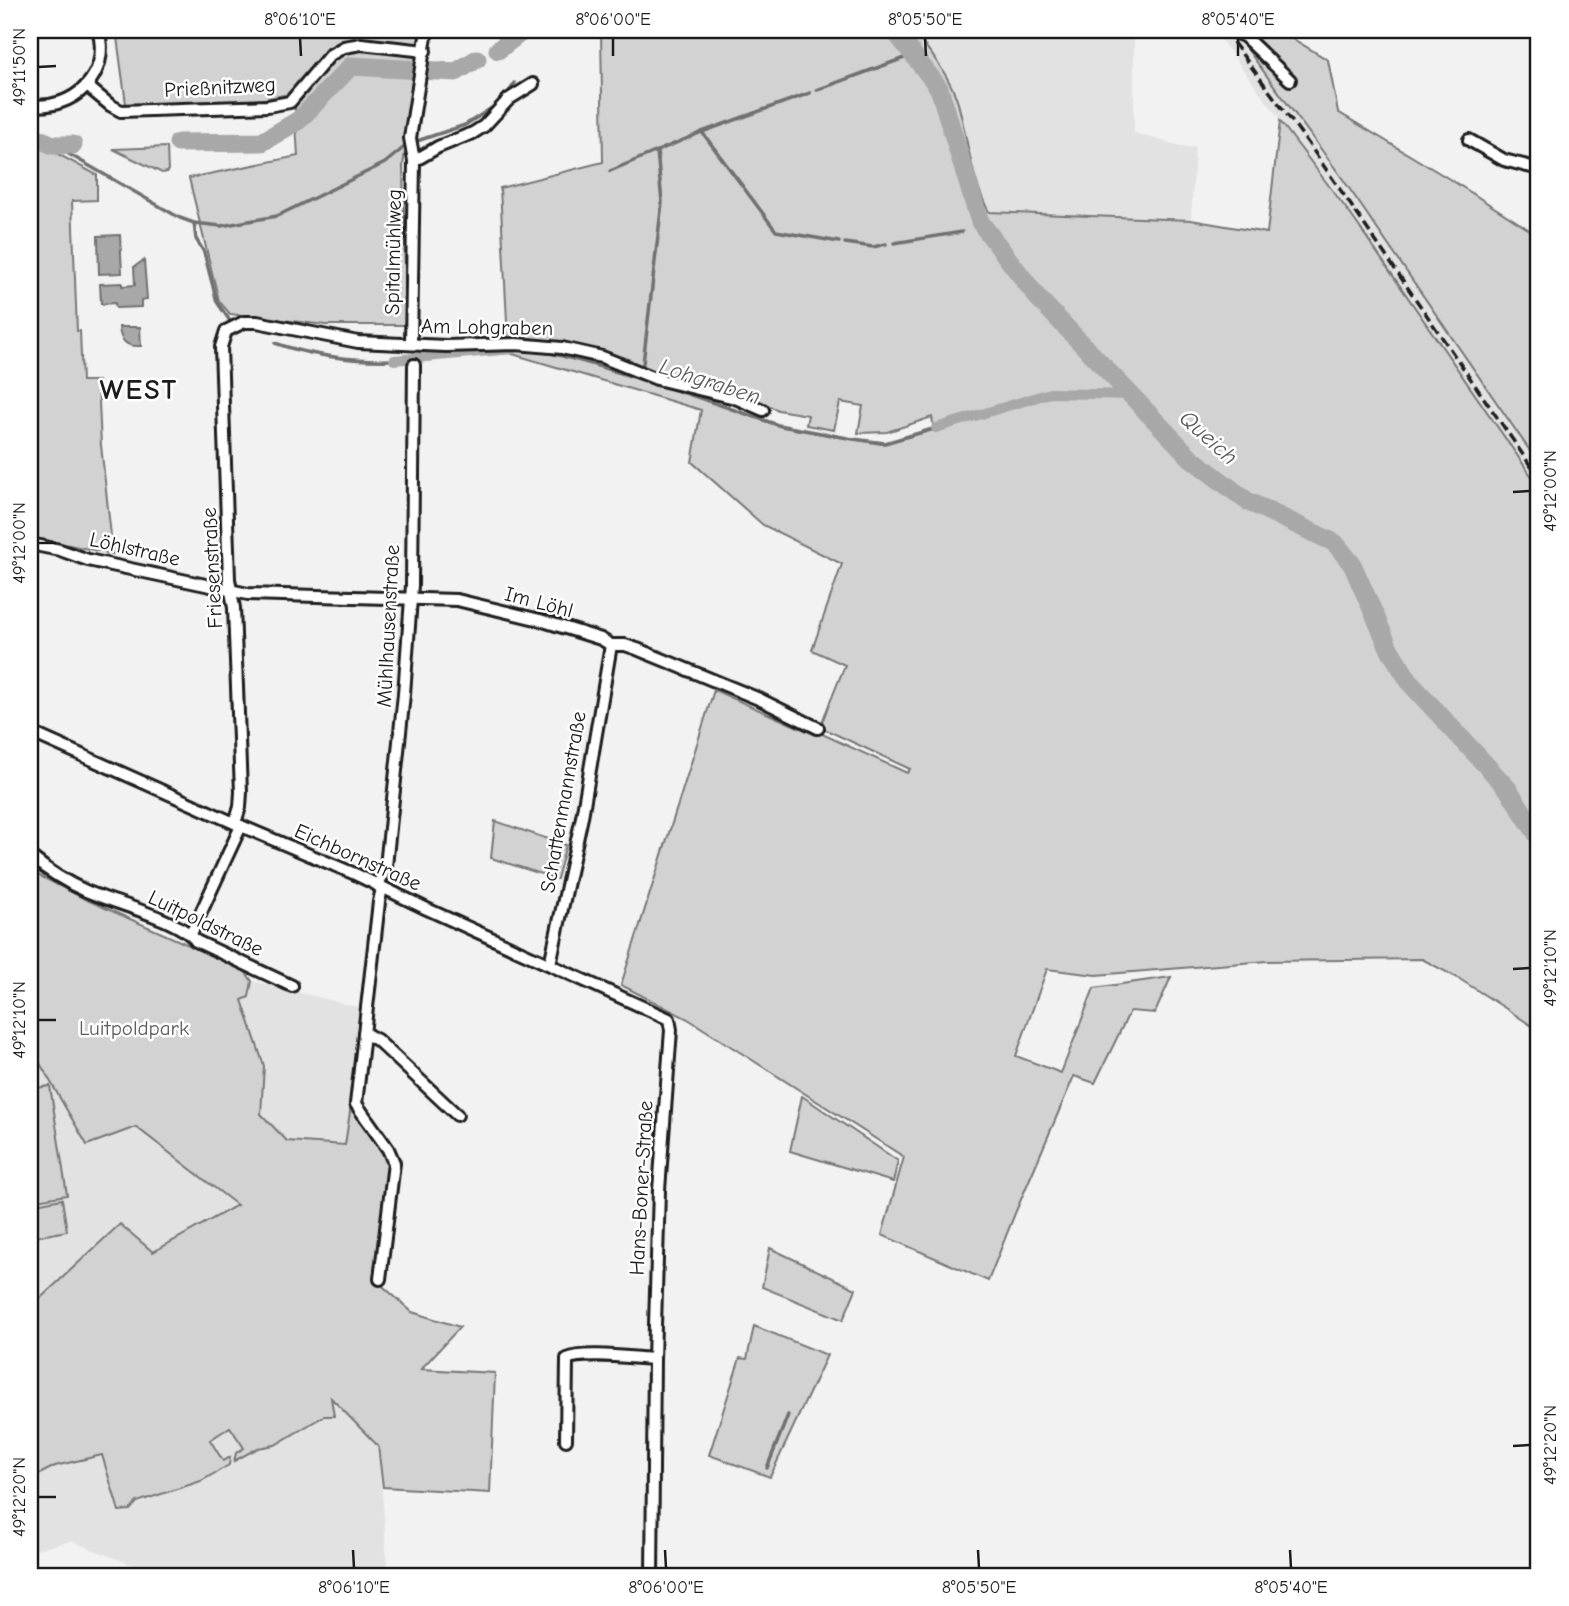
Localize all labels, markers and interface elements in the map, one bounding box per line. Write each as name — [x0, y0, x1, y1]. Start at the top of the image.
text: 8°06'10"E — [264, 9, 336, 30]
text: 8°06'00"E — [575, 9, 651, 30]
text: 8°05'50"E — [888, 9, 962, 30]
text: 8°05'40"E — [1201, 9, 1275, 30]
text: 49°11'50"N — [9, 28, 30, 106]
street label: Prießnitzweg — [164, 72, 276, 102]
street label: Spitalmühlweg — [380, 189, 406, 315]
street label: Am Lohgraben — [421, 314, 553, 340]
water label: Lohgraben — [656, 352, 764, 411]
district label: WEST — [100, 374, 178, 406]
water label: Queich — [1174, 404, 1243, 470]
text: 49°12'00"N — [1540, 450, 1561, 532]
text: 49°12'00"N — [9, 502, 30, 584]
street label: Friesenstraße — [197, 507, 227, 629]
street label: Löhlstraße — [87, 527, 183, 571]
street label: Mühlhausenstraße — [372, 544, 404, 708]
street label: Im Löhl — [502, 581, 576, 623]
street label: Schattenmannstraße — [535, 709, 591, 895]
street label: Eichbornstraße — [291, 818, 425, 896]
street label: Luitpoldstraße — [145, 885, 267, 961]
text: 49°12'10"N — [1540, 929, 1561, 1007]
text: 49°12'10"N — [9, 981, 30, 1059]
park label: Luitpoldpark — [79, 1016, 189, 1040]
street label: Hans-Boner-Straße — [624, 1100, 658, 1276]
text: 49°12'20"N — [1540, 1405, 1561, 1485]
text: 49°12'20"N — [9, 1457, 30, 1537]
text: 8°06'10"E — [318, 1577, 390, 1598]
text: 8°06'00"E — [628, 1577, 704, 1598]
text: 8°05'50"E — [942, 1577, 1016, 1598]
text: 8°05'40"E — [1254, 1577, 1328, 1598]

